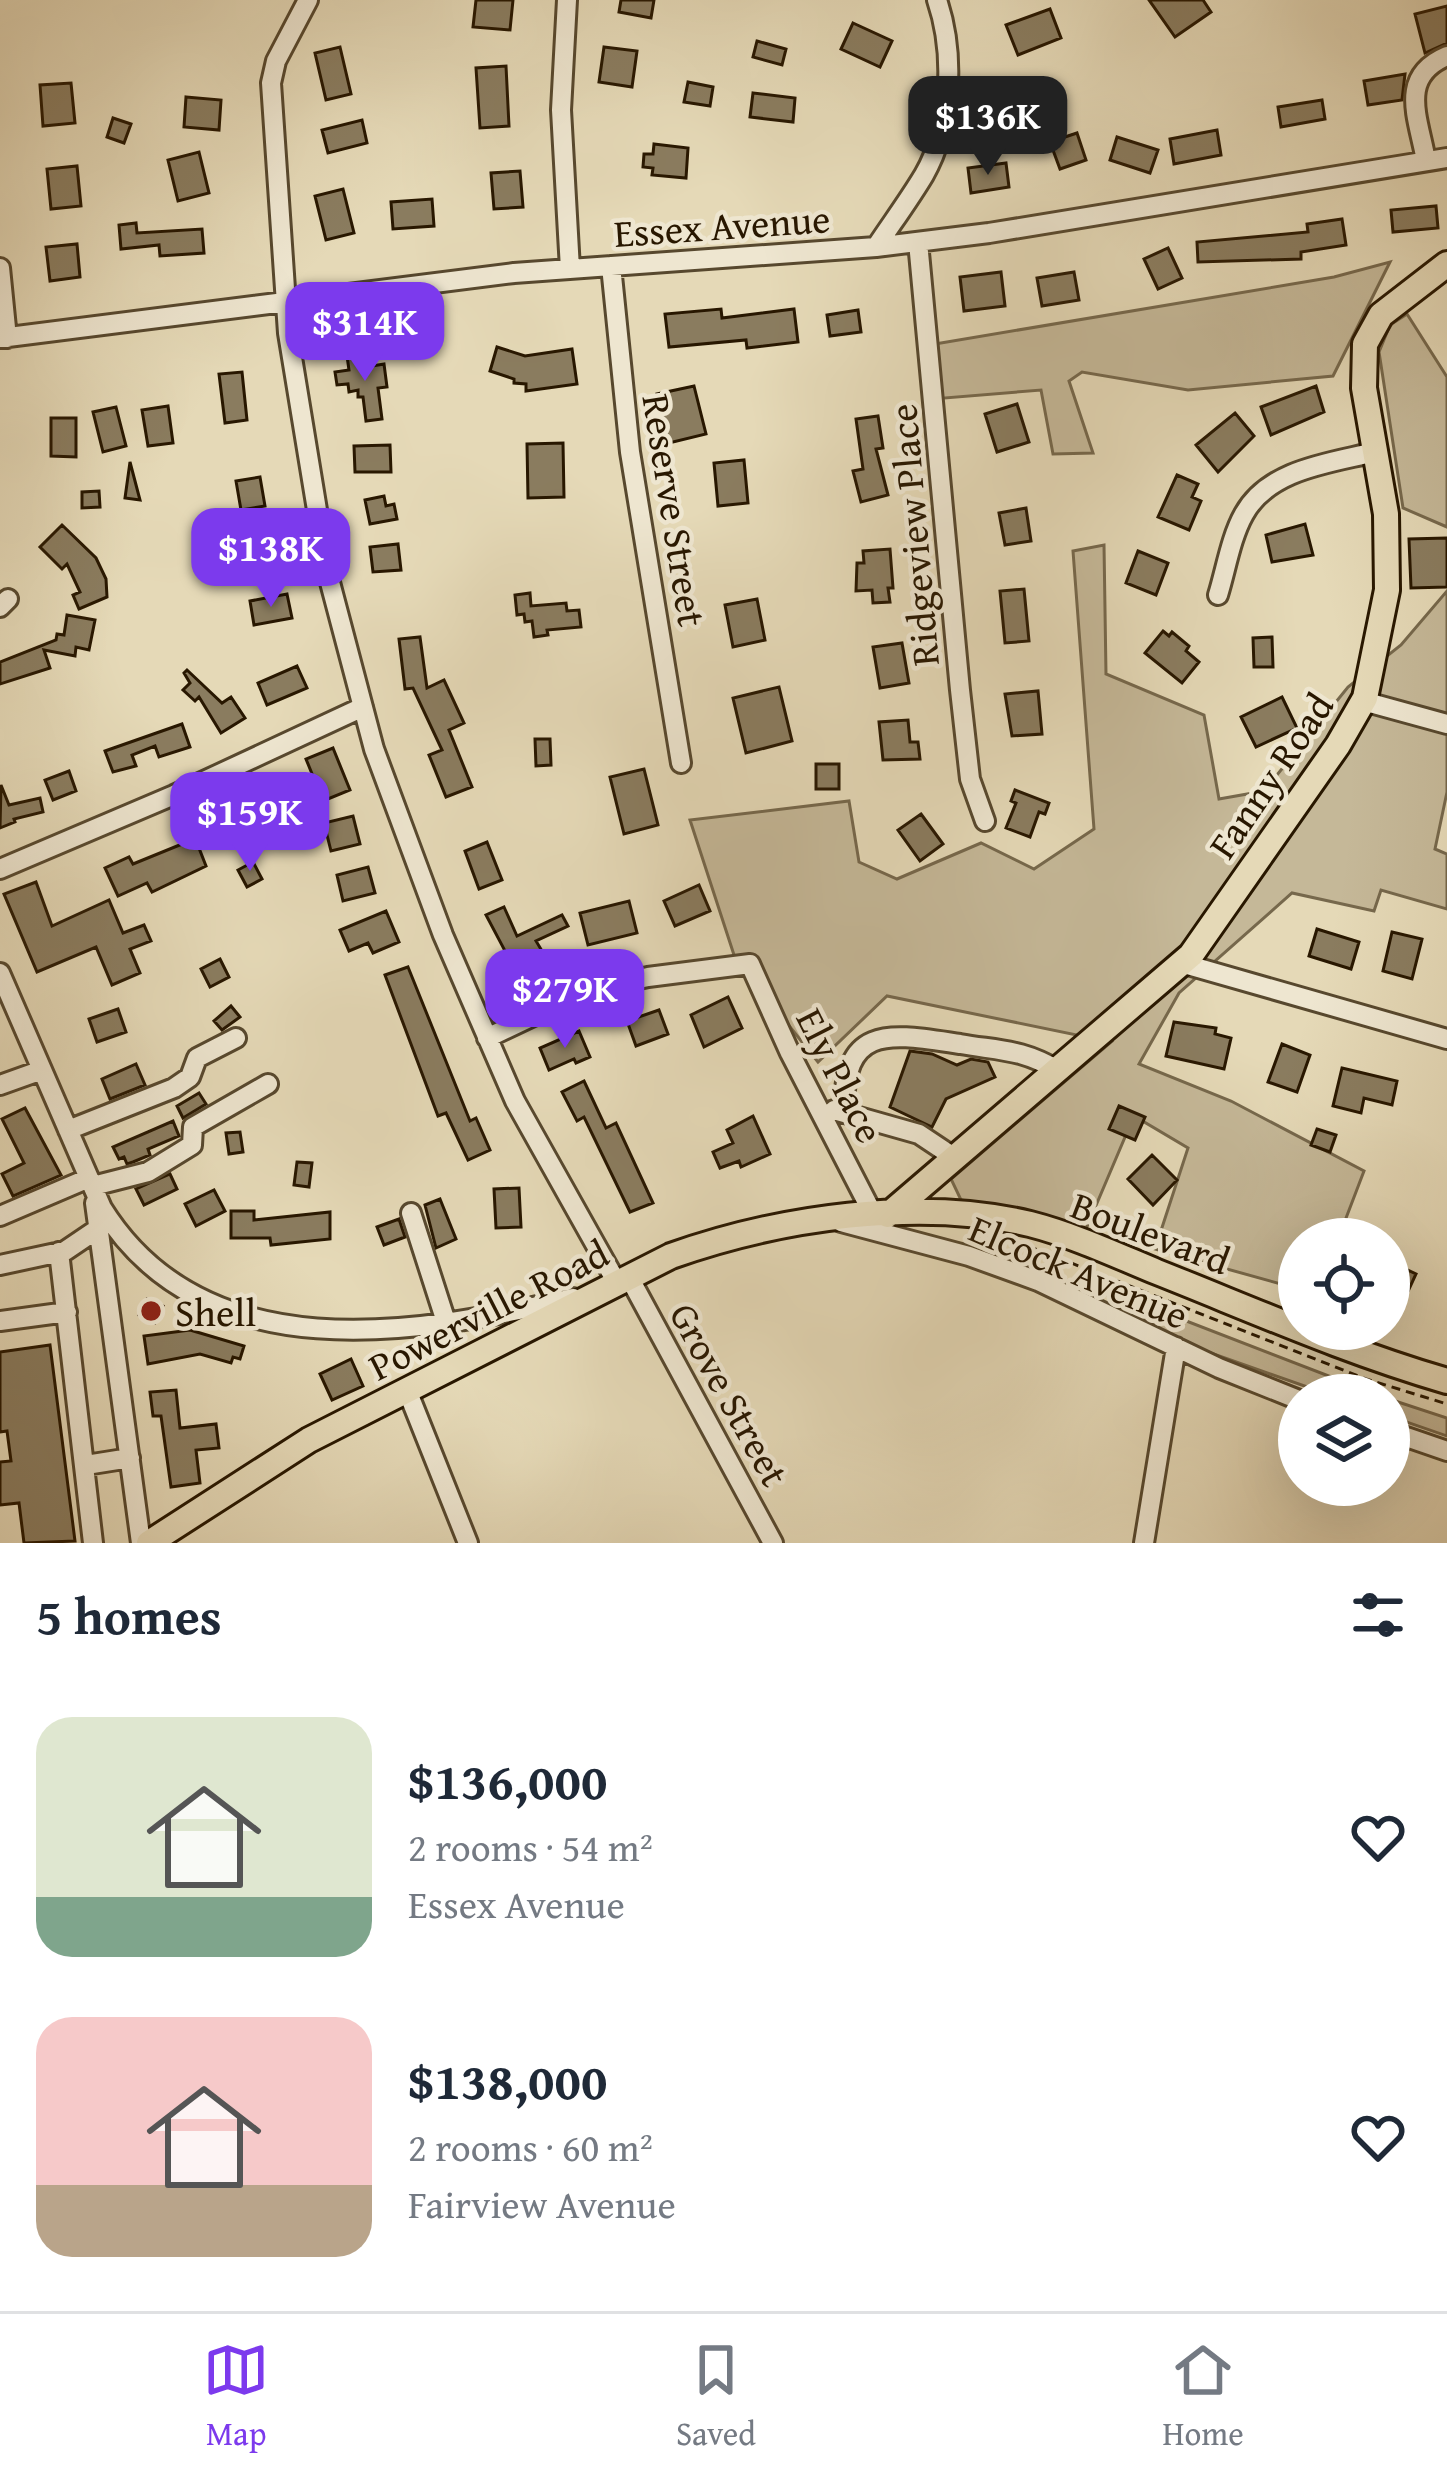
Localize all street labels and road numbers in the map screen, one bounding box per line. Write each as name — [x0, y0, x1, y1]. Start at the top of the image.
street label: Essex Avenue — [612, 189, 832, 261]
street label: Reserve Street — [628, 390, 722, 631]
street label: Ridgeview Place — [873, 402, 953, 668]
street label: Fanny Road — [1193, 680, 1347, 869]
street label: Ely Place — [783, 998, 899, 1152]
street label: Boulevard — [1063, 1176, 1239, 1288]
street label: Elcock Avenue — [961, 1199, 1197, 1343]
street label: Powerville Road — [358, 1224, 618, 1394]
street label: Grove Street — [656, 1292, 804, 1496]

